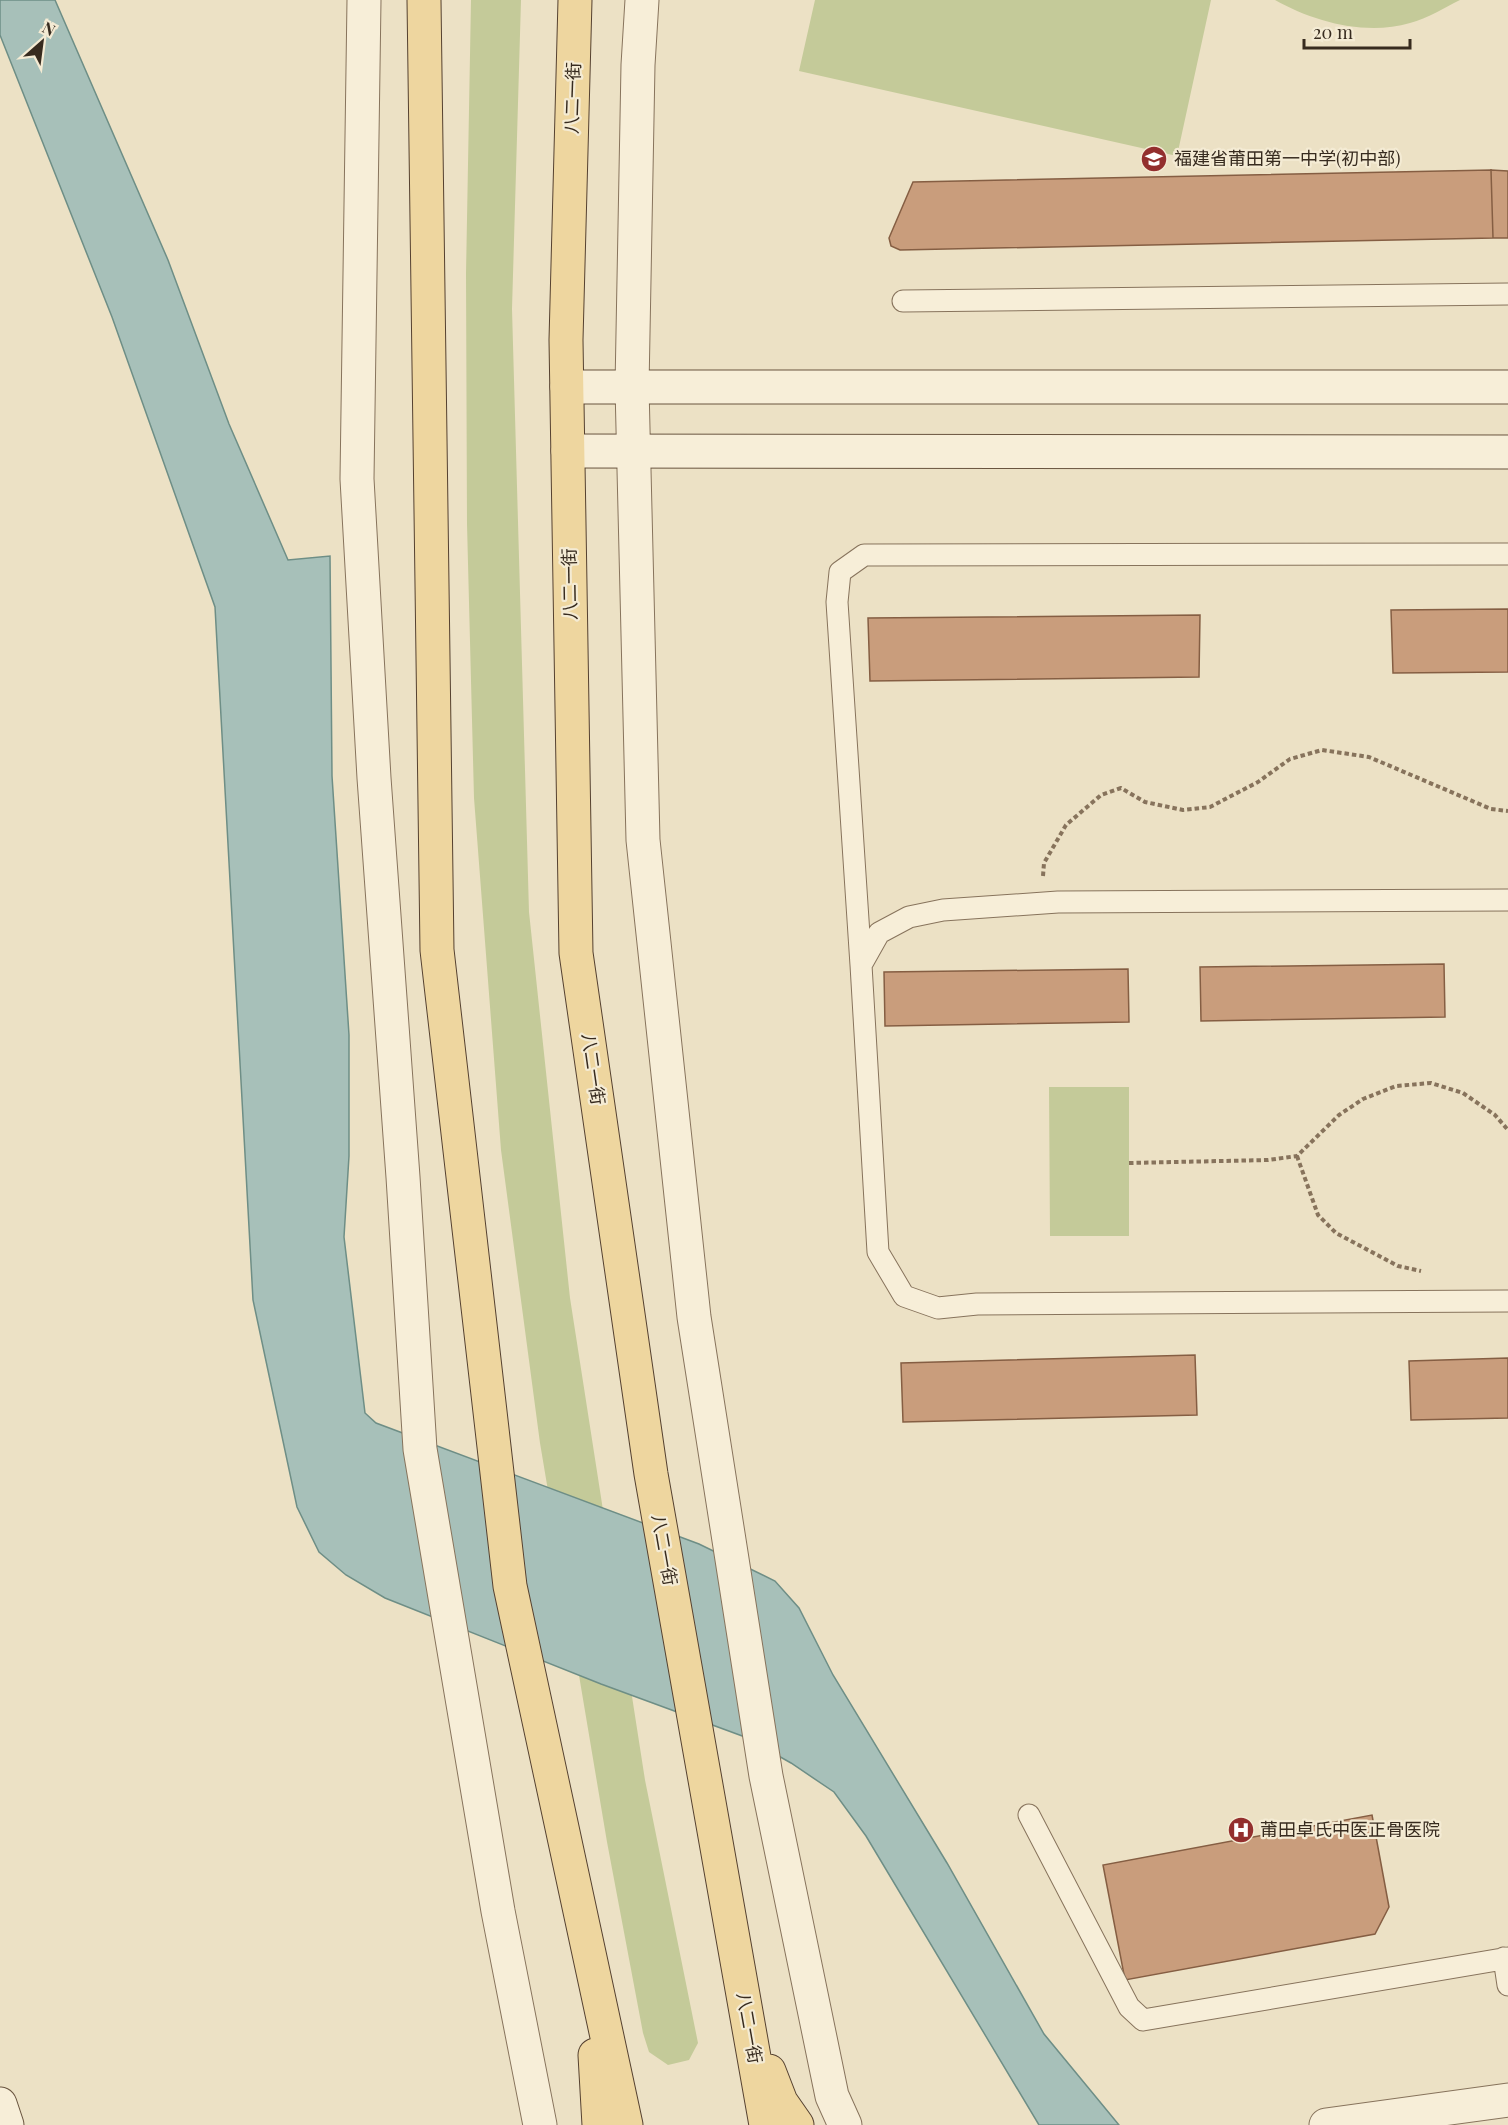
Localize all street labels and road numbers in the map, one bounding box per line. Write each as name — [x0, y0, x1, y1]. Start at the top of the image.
street label: 八二一街 — [559, 62, 585, 134]
street label: 八二一街 — [556, 548, 582, 620]
street label: 八二一街 — [577, 1032, 611, 1106]
street label: 八二一街 — [647, 1512, 683, 1587]
street label: 八二一街 — [732, 1990, 768, 2065]

